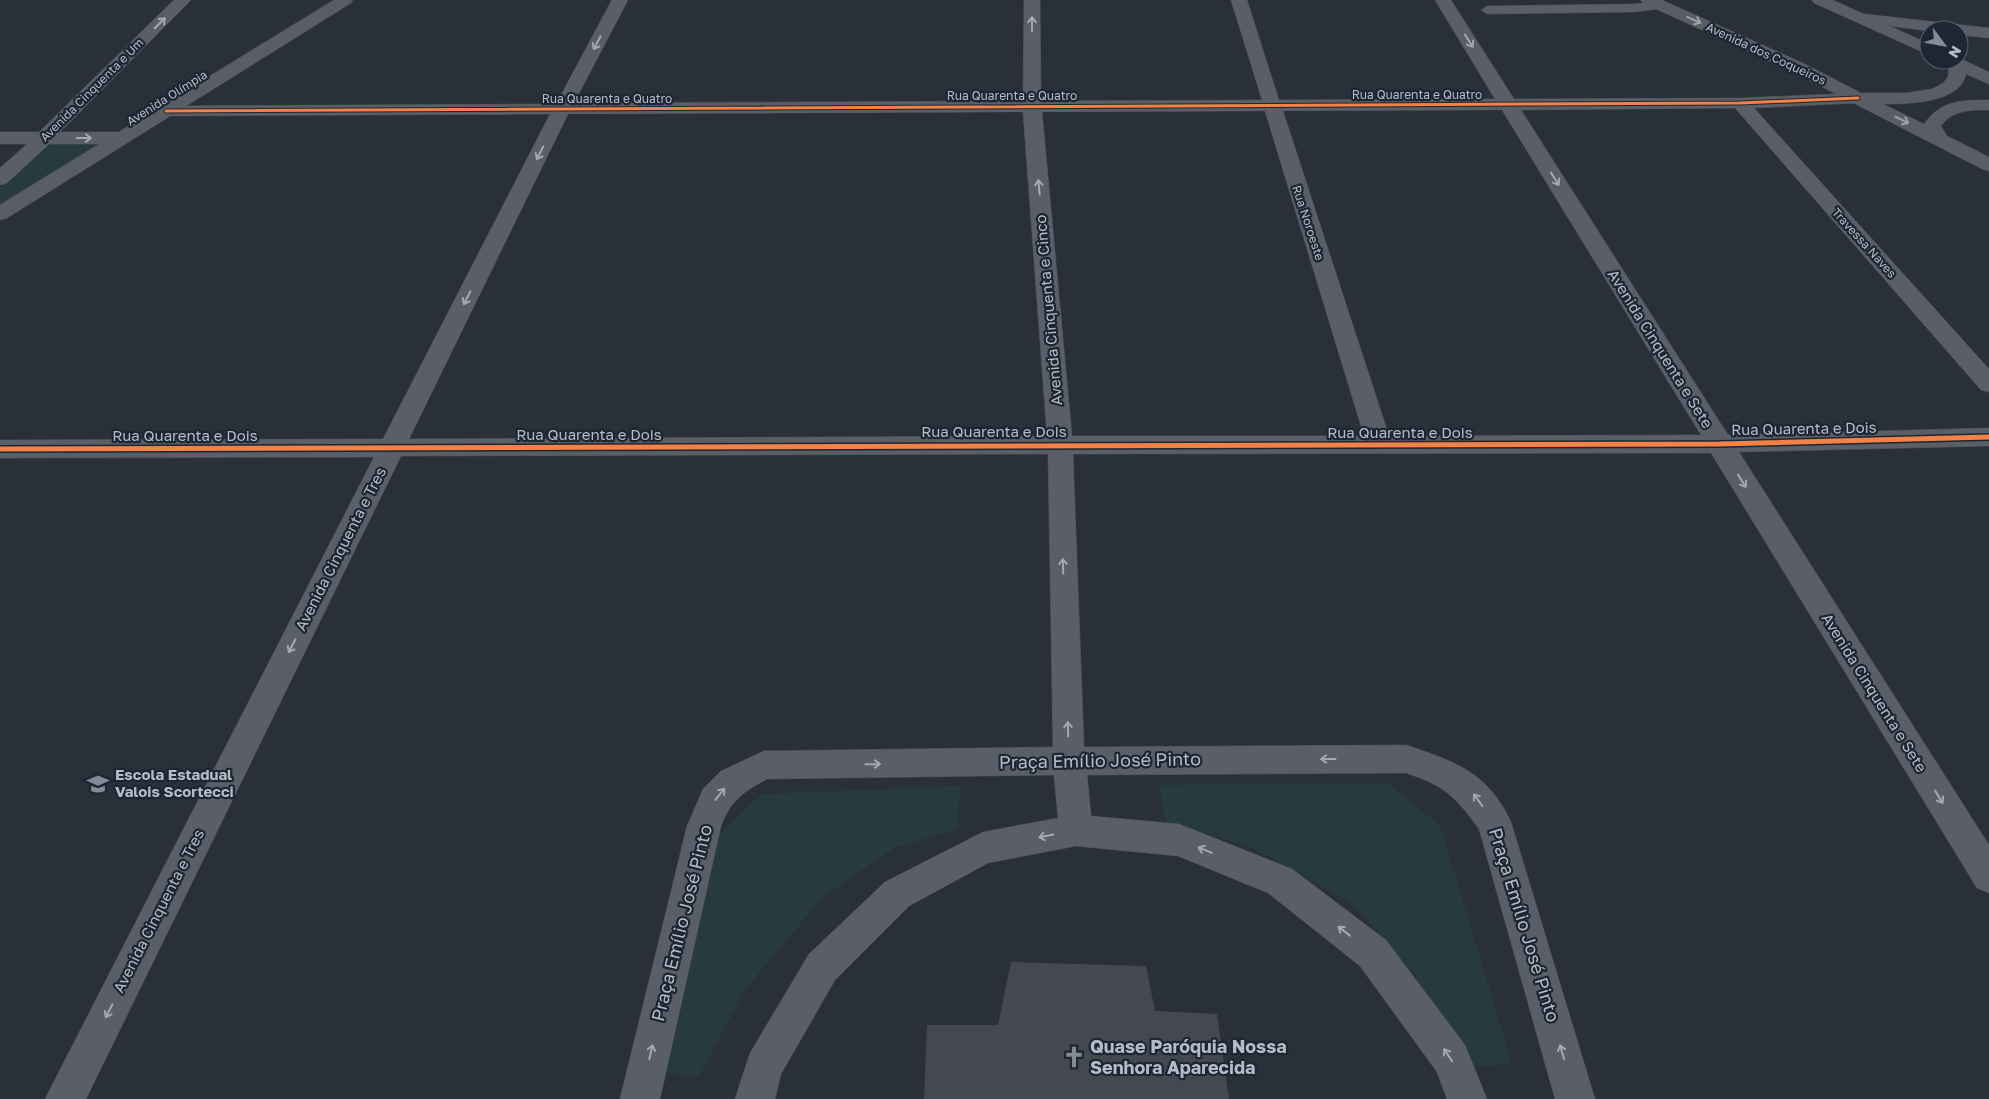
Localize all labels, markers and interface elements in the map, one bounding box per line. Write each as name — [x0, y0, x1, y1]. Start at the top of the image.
one-way arrow — [1686, 15, 1701, 25]
one-way arrow — [154, 17, 166, 29]
one-way arrow — [1027, 17, 1037, 33]
street label: Avenida dos Coqueiros — [1704, 19, 1829, 88]
north arrow — [1919, 20, 1969, 70]
one-way arrow — [1465, 34, 1475, 48]
street label: Avenida Cinquenta e Um — [37, 35, 146, 144]
one-way arrow — [592, 35, 601, 50]
text: N — [1945, 43, 1965, 61]
street label: Avenida Olímpia — [124, 67, 210, 128]
street label: Rua Quarenta e Quatro — [1352, 87, 1482, 102]
street label: Rua Quarenta e Quatro — [947, 88, 1077, 103]
street label: Rua Quarenta e Quatro — [542, 91, 672, 106]
one-way arrow — [1894, 116, 1909, 125]
one-way arrow — [75, 133, 91, 143]
one-way arrow — [535, 145, 544, 160]
one-way arrow — [1551, 172, 1561, 186]
one-way arrow — [1034, 179, 1044, 195]
street label: Rua Noroeste — [1289, 183, 1328, 262]
street label: Travessa Naves — [1829, 205, 1900, 281]
street label: Avenida Cinquenta e Cinco — [1031, 214, 1065, 406]
street label: Avenida Cinquenta e Sete — [1605, 266, 1717, 431]
one-way arrow — [462, 290, 472, 305]
street label: Rua Quarenta e Dois — [1731, 418, 1877, 438]
street label: Rua Quarenta e Dois — [921, 422, 1067, 440]
street label: Rua Quarenta e Dois — [1327, 423, 1473, 441]
street label: Rua Quarenta e Dois — [516, 425, 662, 443]
street label: Rua Quarenta e Dois — [112, 426, 258, 444]
street label: Avenida Cinquenta e Tres — [291, 464, 389, 633]
one-way arrow — [1737, 474, 1747, 488]
one-way arrow — [1059, 559, 1068, 575]
street label: Avenida Cinquenta e Sete — [1819, 610, 1931, 775]
one-way arrow — [287, 639, 297, 654]
one-way arrow — [1063, 721, 1073, 738]
street label: Praça Emílio José Pinto — [999, 747, 1201, 773]
one-way arrow — [1320, 754, 1336, 764]
one-way arrow — [864, 759, 881, 769]
place label: Escola Estadual Valois Scortecci — [115, 765, 234, 800]
school or university icon: Escola Estadual Valois Scortecci — [85, 771, 111, 797]
one-way arrow — [715, 788, 726, 801]
one-way arrow — [1934, 790, 1945, 804]
one-way arrow — [1472, 794, 1483, 807]
street label: Praça Emílio José Pinto — [646, 822, 716, 1023]
street label: Praça Emílio José Pinto — [1485, 825, 1565, 1025]
street label: Avenida Cinquenta e Tres — [109, 826, 207, 995]
one-way arrow — [1038, 832, 1054, 841]
one-way arrow — [1198, 845, 1213, 855]
one-way arrow — [1338, 925, 1351, 936]
one-way arrow — [104, 1003, 114, 1018]
place label: Quase Paróquia Nossa Senhora Aparecida — [1090, 1035, 1287, 1078]
one-way arrow — [647, 1044, 656, 1060]
church icon: Quase Paróquia Nossa Senhora Aparecida — [1061, 1044, 1087, 1070]
one-way arrow — [1556, 1045, 1566, 1061]
one-way arrow — [1443, 1048, 1453, 1062]

